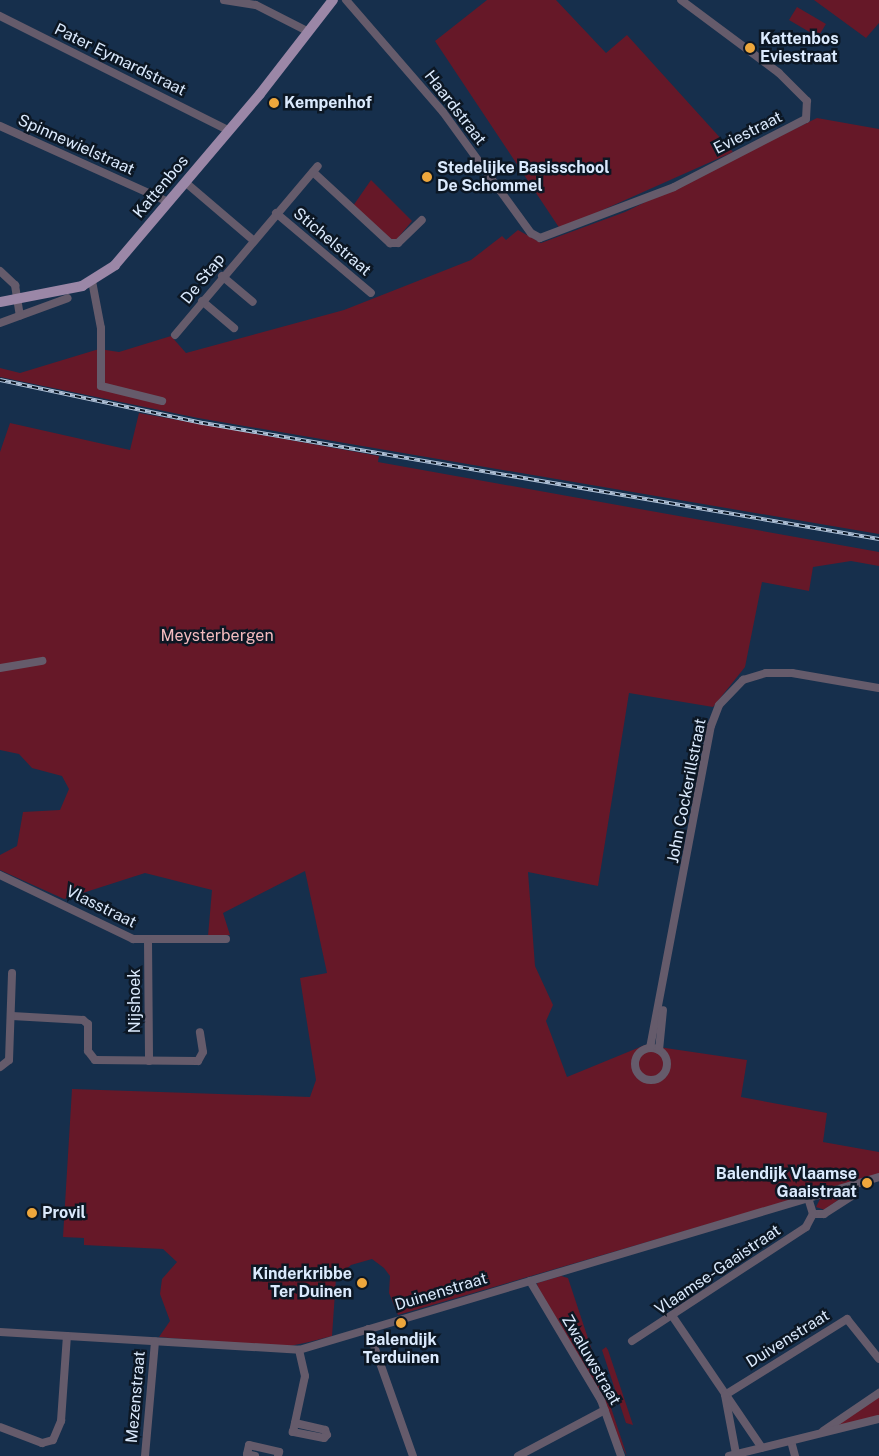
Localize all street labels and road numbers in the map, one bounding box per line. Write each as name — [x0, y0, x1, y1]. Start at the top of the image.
street label: Pater Eymardstraat — [51, 20, 189, 100]
street label: Haardstraat — [420, 67, 490, 149]
street label: Eviestraat — [711, 108, 785, 158]
street label: Spinnewielstraat — [15, 111, 137, 179]
street label: Kattenbos — [129, 152, 193, 222]
street label: Stichelstraat — [289, 204, 375, 280]
street label: De Stap — [177, 250, 229, 308]
street label: John Cockerillstraat — [664, 717, 710, 865]
street label: Vlasstraat — [63, 882, 139, 932]
street label: Nijshoek — [125, 969, 145, 1033]
street label: Vlaamse-Gaaistraat — [652, 1221, 784, 1319]
street label: Duinenstraat — [392, 1269, 490, 1315]
street label: Duivenstraat — [743, 1306, 833, 1372]
street label: Zwaluwstraat — [557, 1311, 625, 1409]
street label: Mezenstraat — [122, 1350, 150, 1444]

